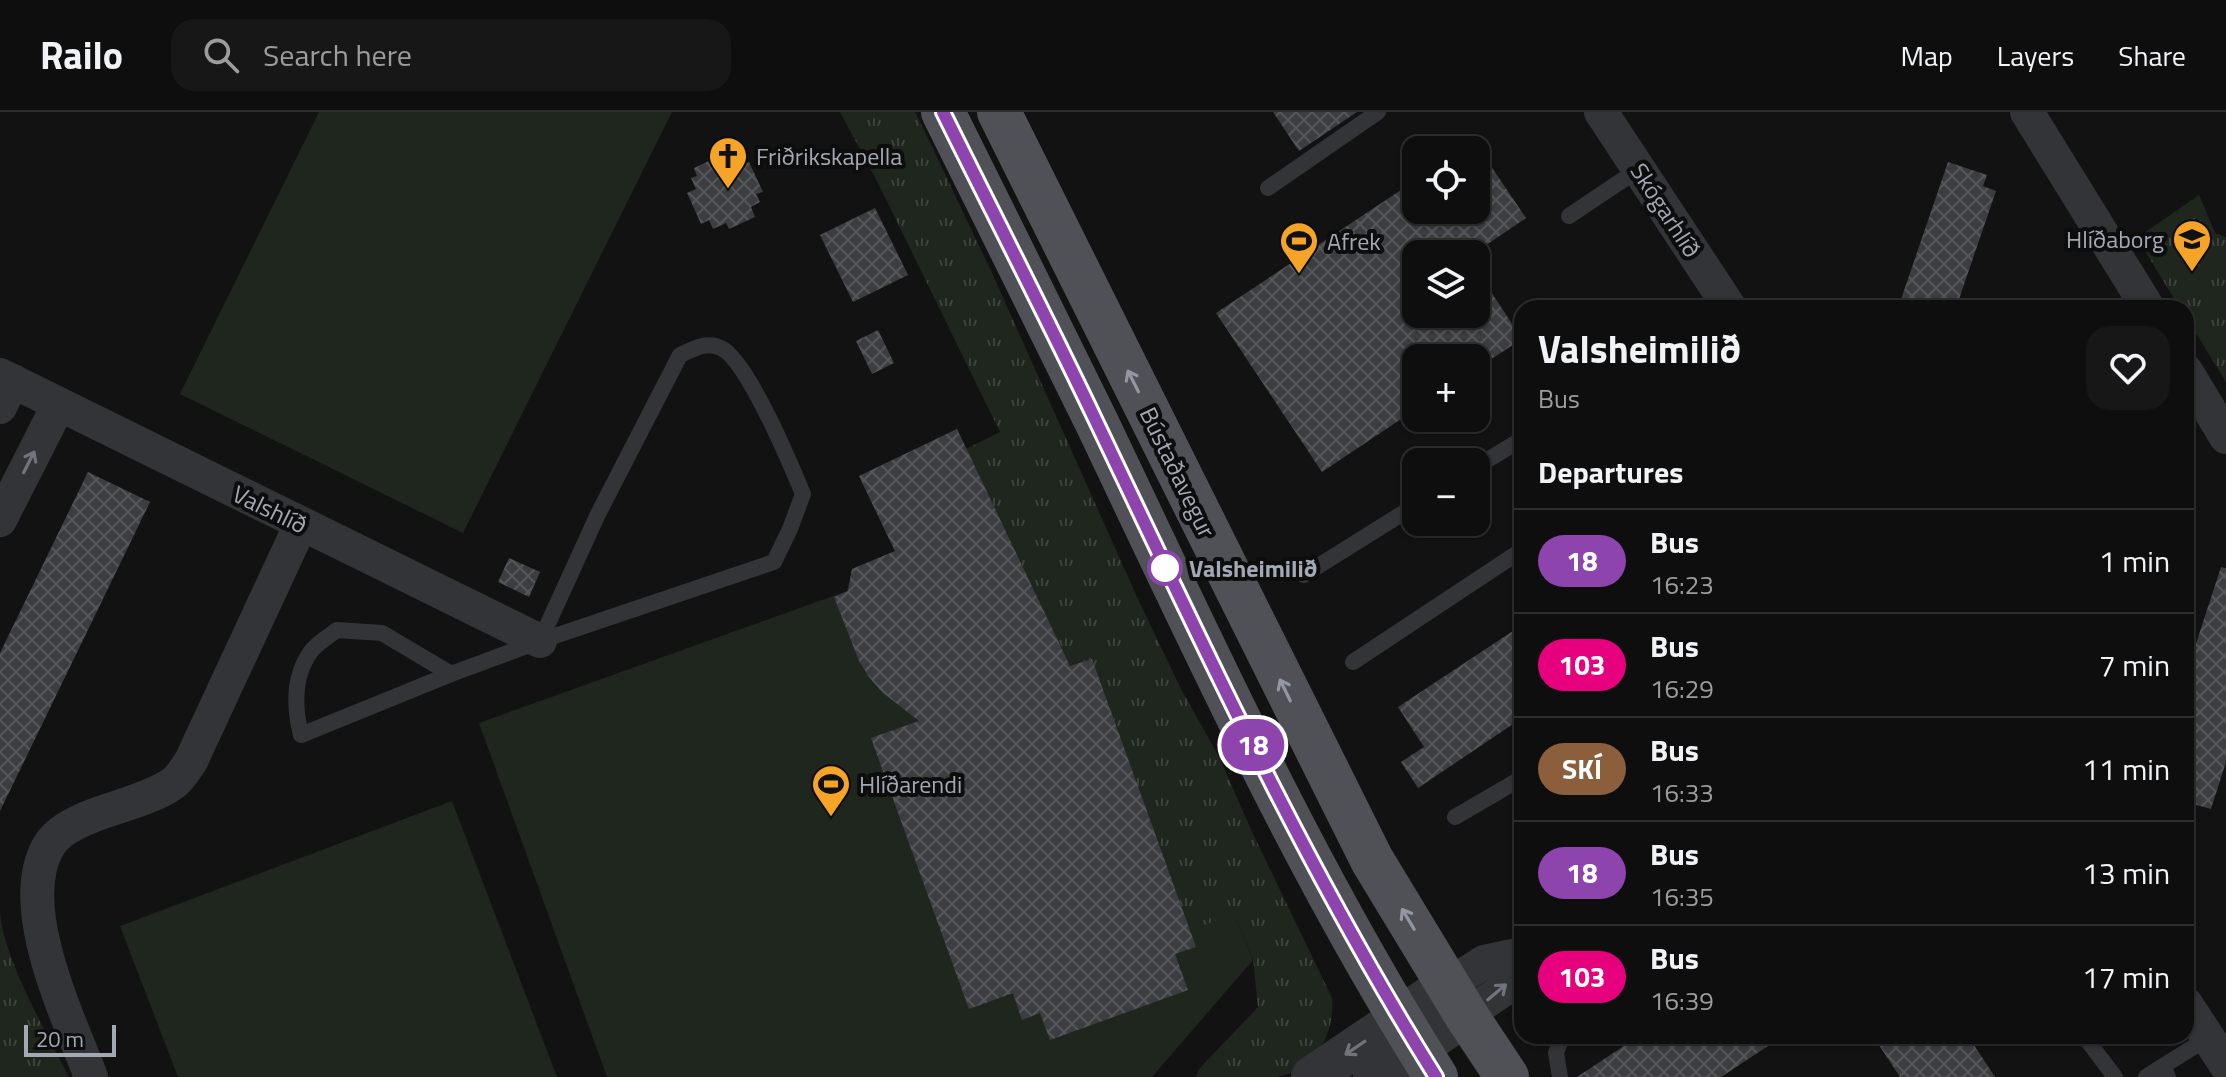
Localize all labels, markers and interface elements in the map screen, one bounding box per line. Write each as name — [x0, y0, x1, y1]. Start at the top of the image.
search box — [171, 19, 731, 91]
text: Railo — [40, 26, 123, 84]
text: Search here — [263, 32, 412, 78]
icon: search — [199, 33, 243, 77]
text: Map — [1900, 34, 1953, 77]
text: Layers — [1997, 34, 2074, 77]
text: Share — [2118, 34, 2186, 77]
church icon: Friðrikskapella — [707, 135, 749, 190]
map controls — [1402, 136, 1490, 536]
button: locate — [1402, 136, 1490, 224]
place label: Friðrikskapella — [756, 138, 902, 174]
street label: Skógarhlíð — [1622, 156, 1710, 264]
school or university icon: Hlíðaborg — [2171, 218, 2213, 273]
sports icon: Afrek — [1278, 220, 1320, 275]
place label: Hlíðaborg — [2066, 221, 2164, 257]
place label: Afrek — [1327, 223, 1381, 259]
button: layers — [1402, 240, 1490, 328]
text: Valsheimilið — [1538, 320, 1741, 378]
button: heart — [2086, 326, 2170, 410]
button: + — [1402, 344, 1490, 432]
one-way arrow — [1125, 370, 1141, 394]
text: Bus — [1538, 379, 1580, 418]
street label: Bústaðavegur — [1131, 401, 1225, 543]
button: − — [1402, 448, 1490, 536]
text: Departures — [1538, 449, 1683, 495]
one-way arrow — [22, 451, 38, 475]
street label: Valshlíð — [227, 476, 313, 542]
text: Bus — [1650, 519, 1699, 565]
text: 1 min — [2099, 538, 2170, 584]
text: 18 — [1566, 539, 1598, 582]
place label: Valsheimilið — [1189, 550, 1317, 586]
marker: Valsheimilið — [1148, 551, 1182, 585]
text: 16:23 — [1650, 565, 1714, 604]
text: Bus — [1650, 623, 1699, 669]
text: 7 min — [2099, 642, 2170, 688]
text: 103 — [1558, 643, 1606, 686]
text: 16:29 — [1650, 669, 1714, 708]
one-way arrow — [1277, 678, 1292, 702]
line badge: 18 — [1217, 719, 1289, 771]
text: 18 — [1237, 723, 1269, 766]
text: Bus — [1650, 727, 1699, 773]
text: 11 min — [2082, 746, 2170, 792]
text: SKÍ — [1562, 747, 1602, 790]
sports icon: Hlíðarendi — [810, 763, 852, 818]
place label: Hlíðarendi — [859, 766, 962, 802]
text: 16:33 — [1650, 773, 1714, 812]
text: Bus — [1650, 831, 1699, 877]
text: 13 min — [2082, 850, 2170, 896]
text: 18 — [1566, 851, 1598, 894]
text: 16:35 — [1650, 877, 1714, 916]
one-way arrow — [1400, 908, 1416, 931]
text: Bus — [1650, 935, 1699, 981]
text: 17 min — [2082, 954, 2170, 1000]
text: 103 — [1558, 955, 1606, 998]
text: 16:39 — [1650, 981, 1714, 1020]
one-way arrow — [1486, 984, 1507, 1002]
scale bar — [24, 1021, 116, 1057]
text: 20 m — [36, 1022, 84, 1056]
one-way arrow — [1345, 1040, 1367, 1056]

